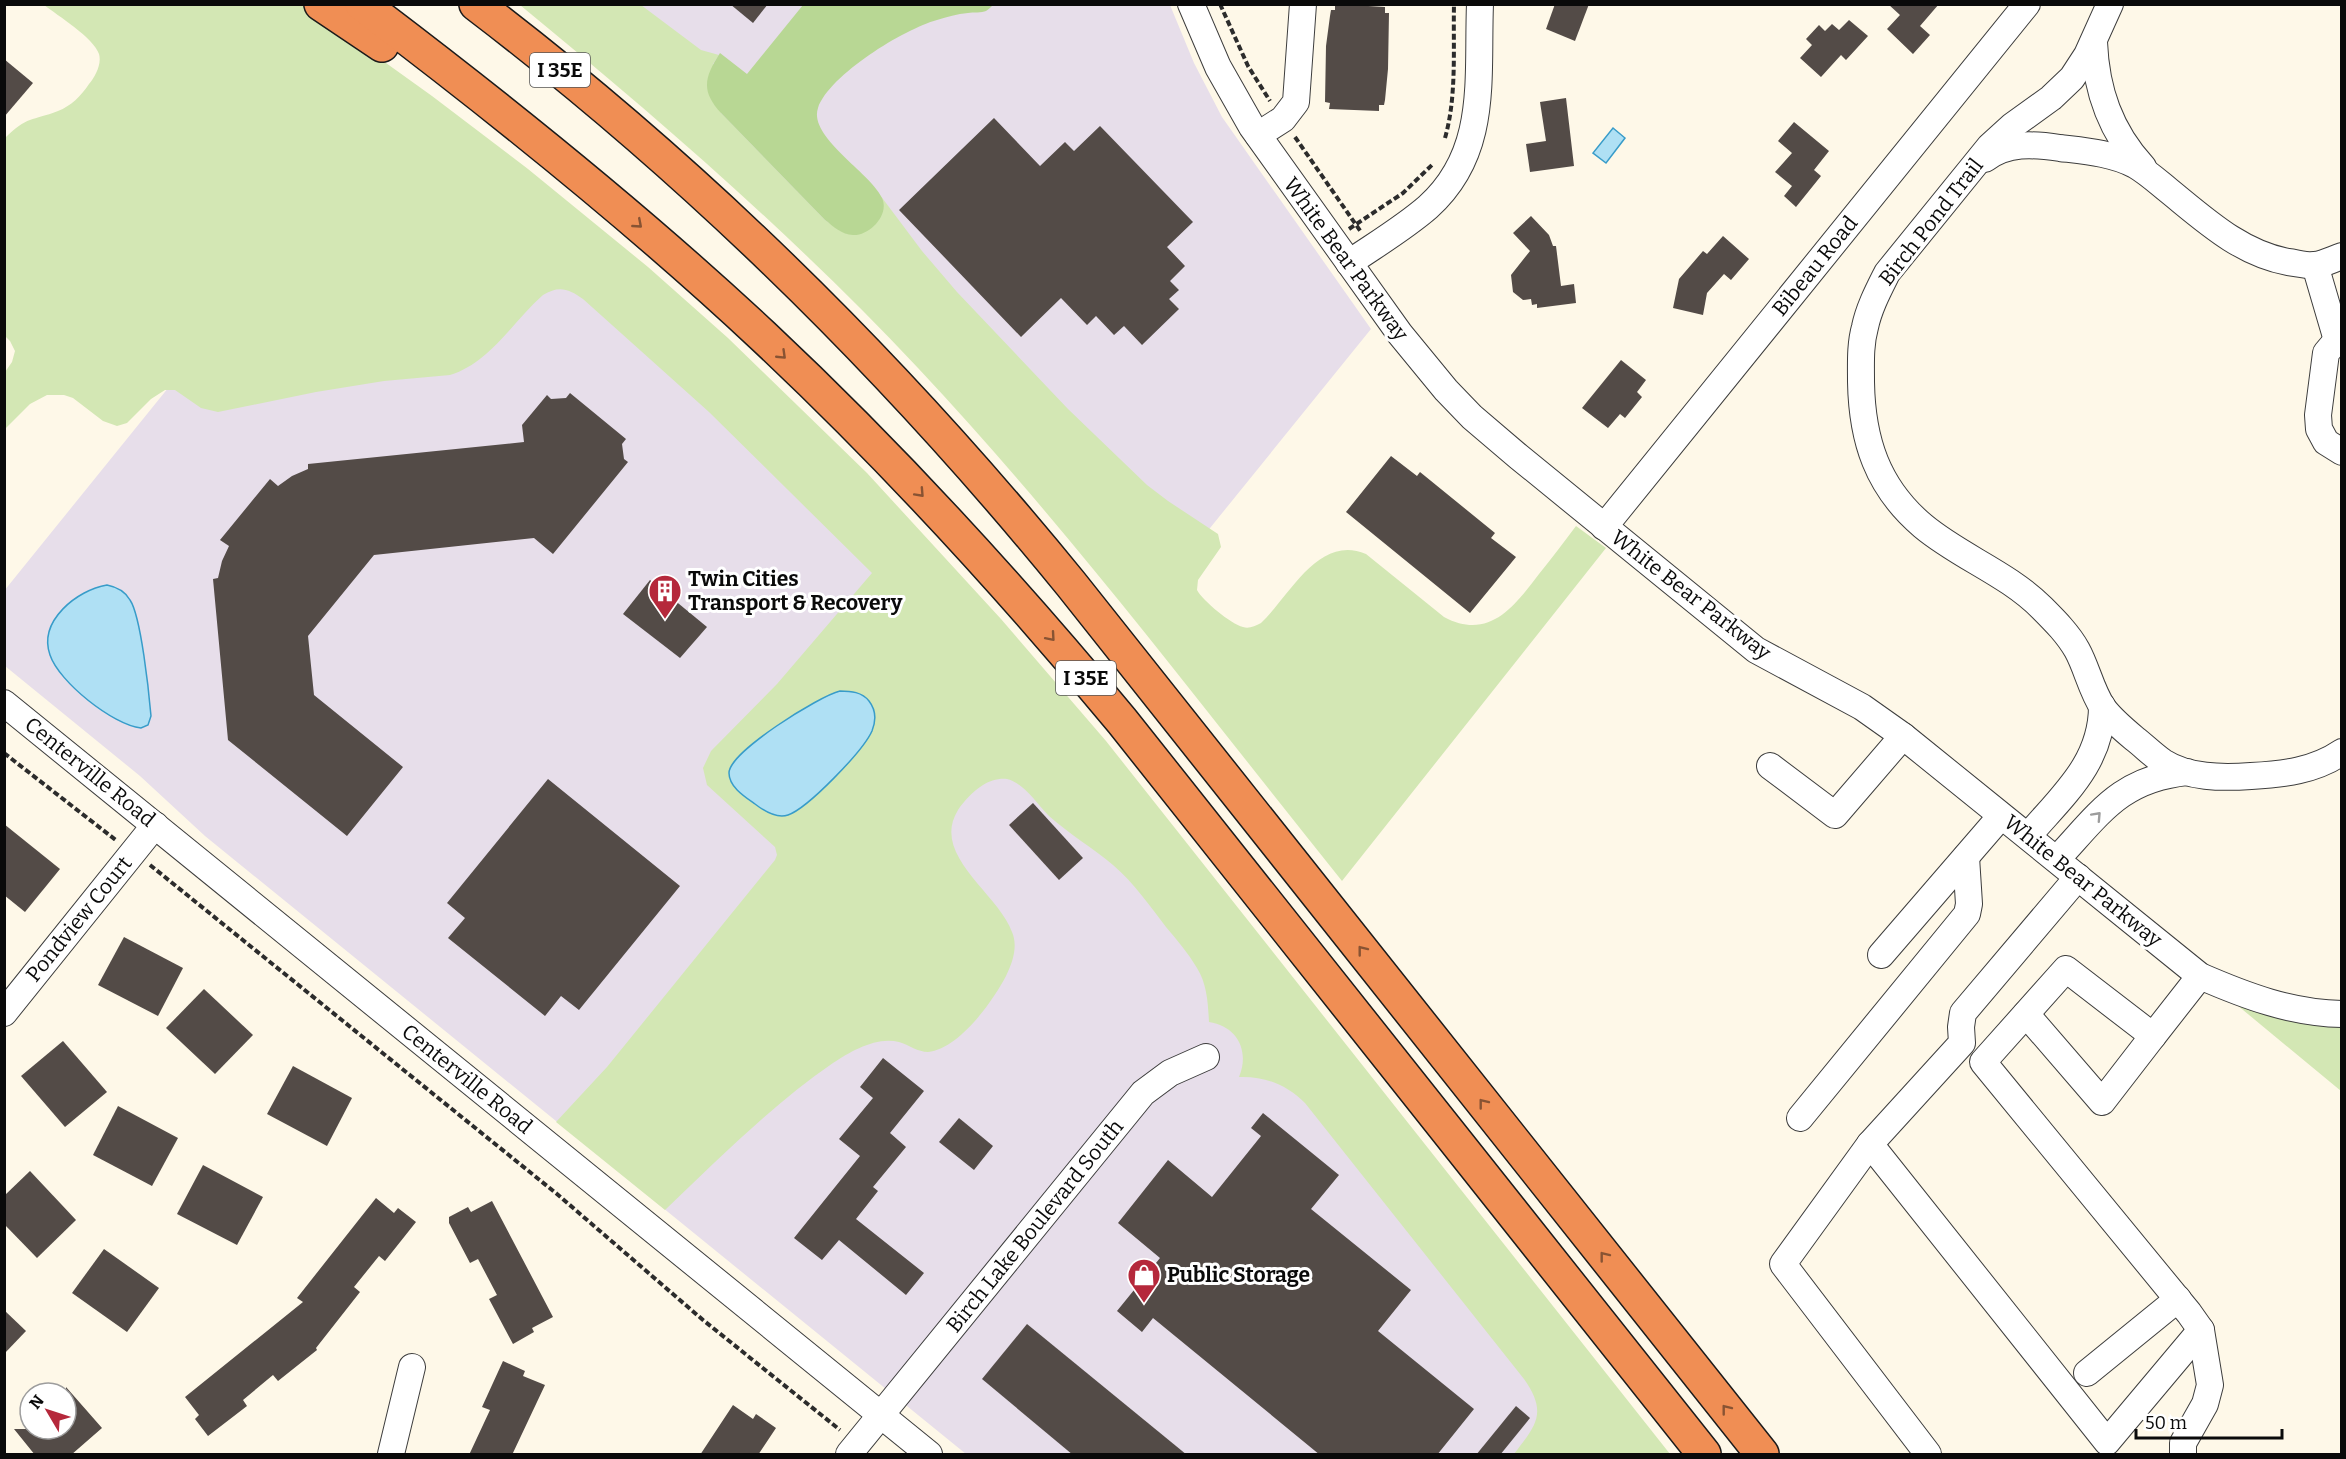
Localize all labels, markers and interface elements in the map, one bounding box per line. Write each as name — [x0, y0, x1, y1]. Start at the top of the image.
road number: I 35E — [530, 53, 590, 87]
street label: Birch Pond Trail — [1873, 153, 1989, 291]
street label: White Bear Parkway — [1278, 172, 1415, 347]
street label: Bibeau Road — [1767, 211, 1863, 321]
one-way arrow — [631, 217, 642, 228]
one-way arrow — [775, 347, 786, 358]
one-way arrow — [913, 486, 924, 496]
street label: White Bear Parkway — [1606, 525, 1777, 666]
place label: Twin Cities Transport & Recovery — [688, 566, 903, 616]
building icon: Twin Cities Transport & Recovery — [647, 573, 683, 620]
one-way arrow — [1044, 630, 1055, 641]
road number: I 35E — [1056, 661, 1116, 695]
street label: Centerville Road — [20, 711, 160, 833]
street label: White Bear Parkway — [1999, 809, 2168, 953]
one-way arrow — [2089, 813, 2100, 824]
street label: Pondview Court — [20, 851, 138, 987]
one-way arrow — [1358, 946, 1369, 957]
street label: Centerville Road — [397, 1018, 537, 1140]
one-way arrow — [1480, 1099, 1491, 1110]
street label: Birch Lake Boulevard South — [941, 1114, 1129, 1338]
one-way arrow — [1601, 1252, 1612, 1263]
shop icon: Public Storage — [1126, 1257, 1162, 1304]
place label: Public Storage — [1167, 1262, 1310, 1288]
north arrow — [18, 1381, 78, 1441]
text: N — [25, 1391, 48, 1413]
scale bar — [2136, 1402, 2282, 1440]
one-way arrow — [1722, 1404, 1733, 1415]
text: 50 m — [2145, 1412, 2187, 1434]

